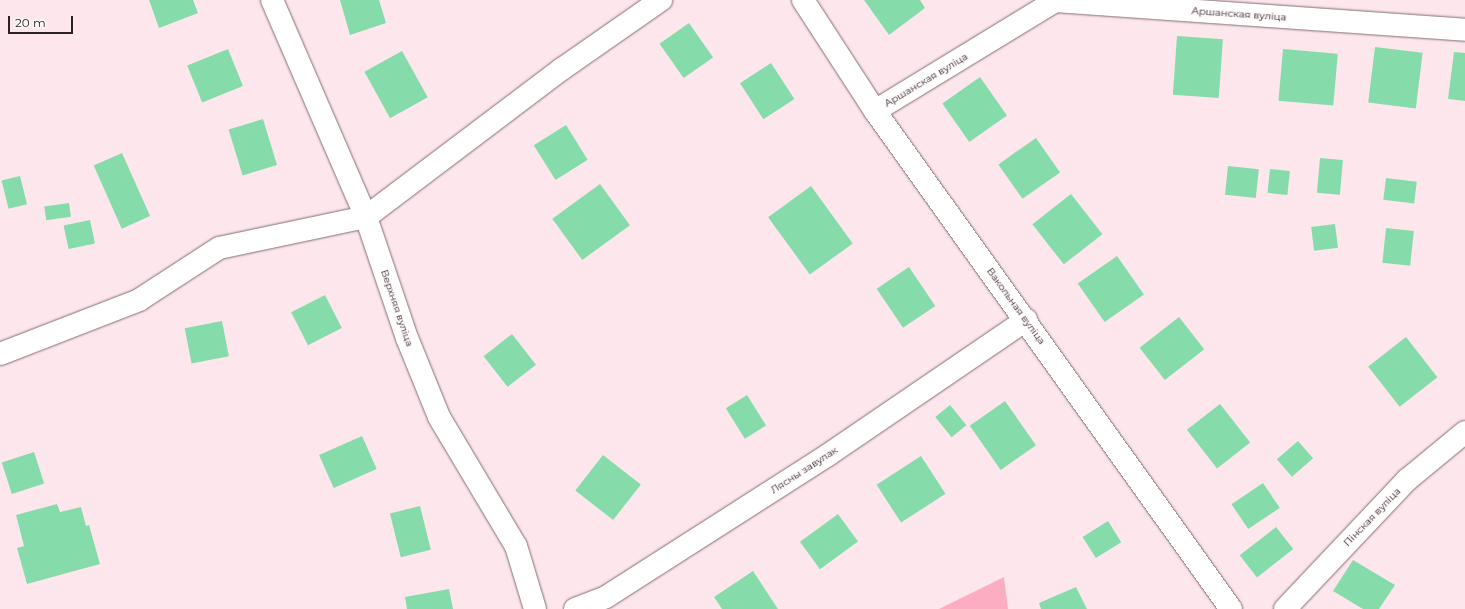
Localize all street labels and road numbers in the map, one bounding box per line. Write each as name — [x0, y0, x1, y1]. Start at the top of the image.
street label: Аршанская вуліца — [1191, 5, 1287, 23]
street label: Аршанская вуліца — [882, 50, 970, 110]
street label: Вакольная вуліца — [984, 265, 1048, 347]
street label: Верхняя вуліца — [378, 268, 416, 348]
street label: Лясны завулак — [768, 444, 840, 496]
street label: Пінская вуліца — [1341, 485, 1403, 549]

